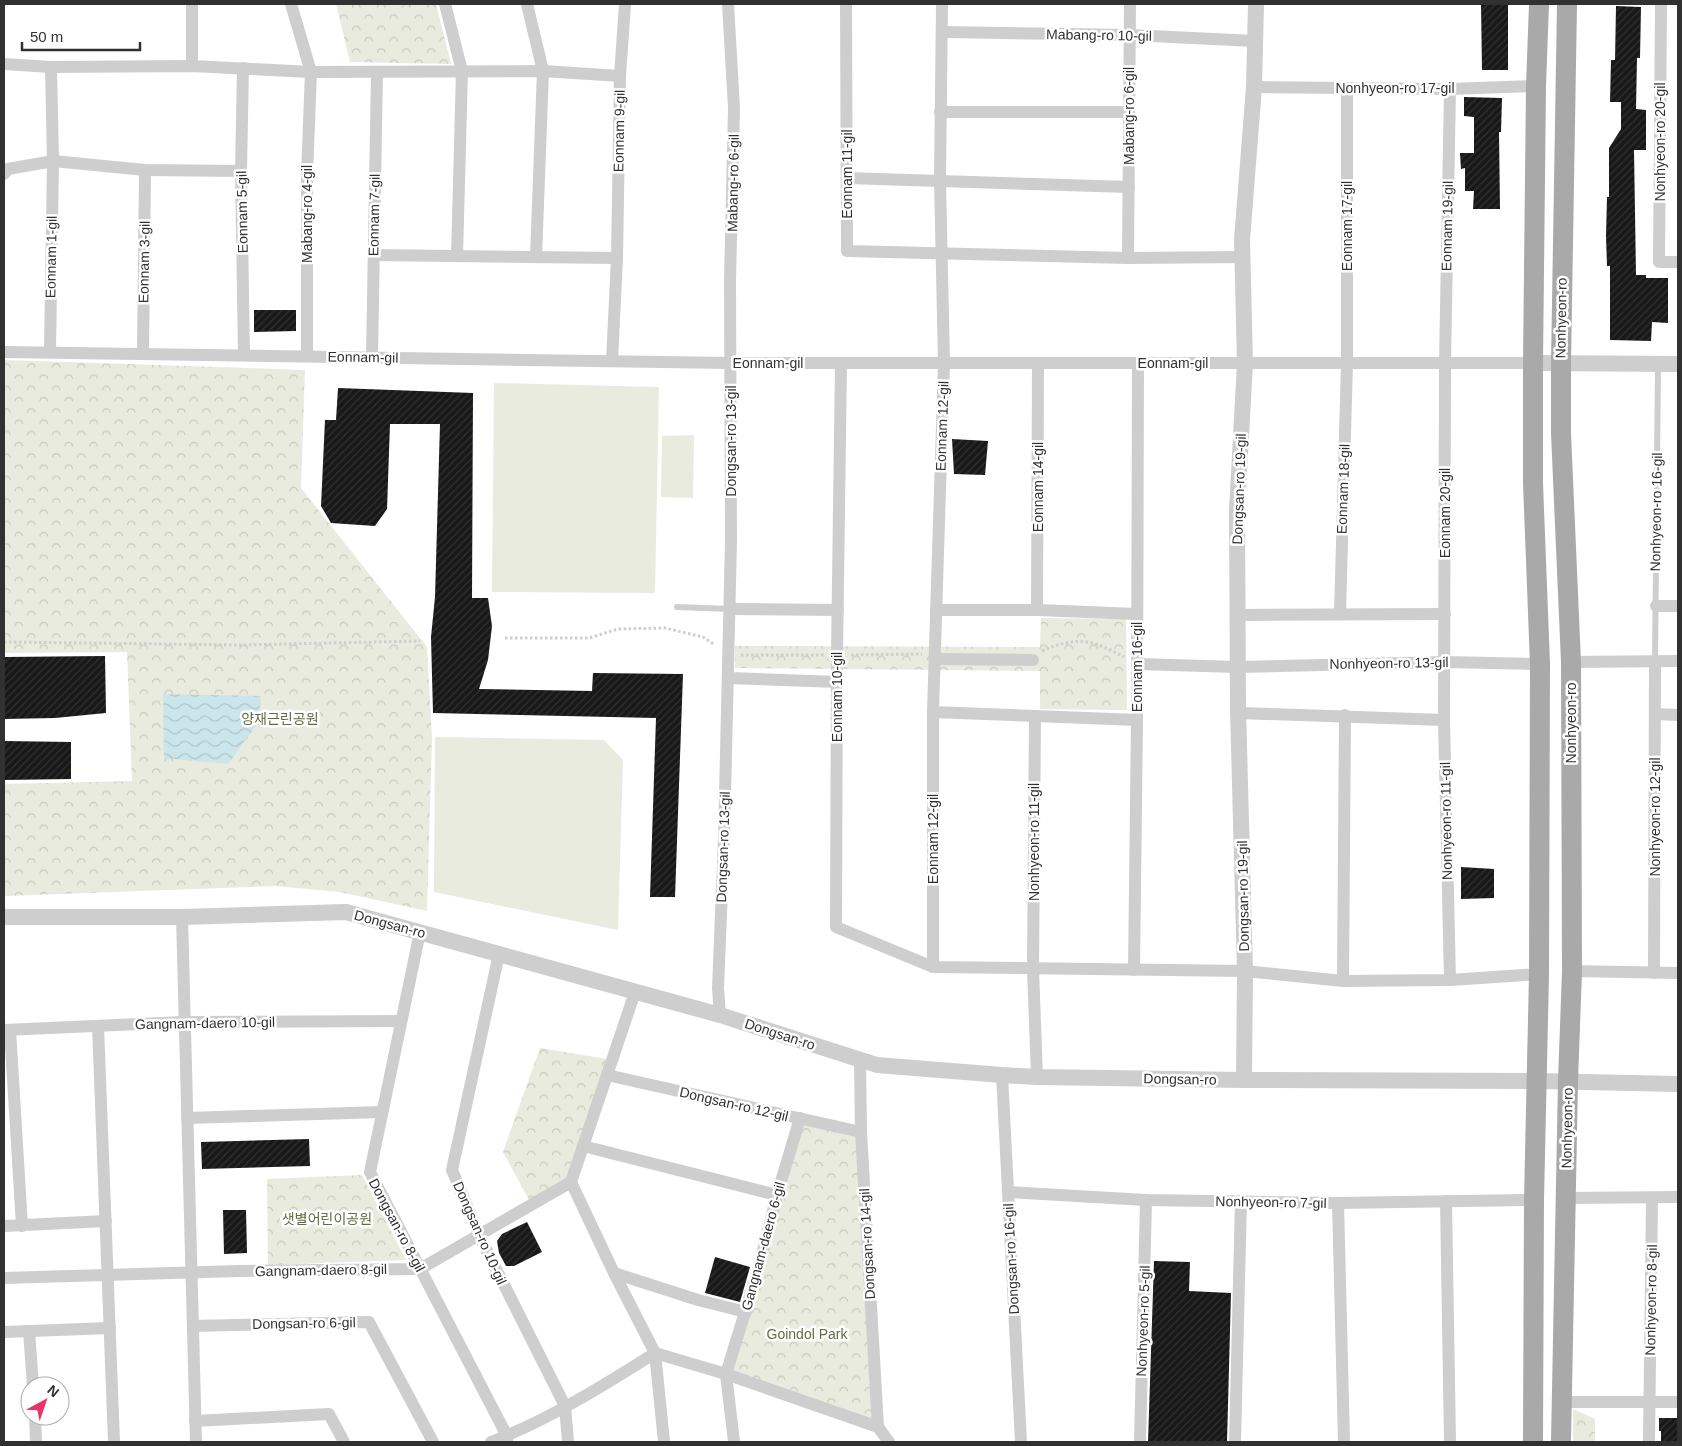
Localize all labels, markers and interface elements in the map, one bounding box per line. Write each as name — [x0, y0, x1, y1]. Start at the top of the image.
scale bar — [22, 20, 140, 52]
street label: Mabang-ro 10-gil — [1046, 26, 1152, 44]
text: 50 m — [30, 28, 63, 45]
street label: Mabang-ro 6-gil — [1121, 67, 1137, 165]
street label: Nonhyeon-ro 17-gil — [1335, 80, 1455, 96]
street label: Nonhyeon-ro 20-gil — [1652, 82, 1668, 202]
street label: Eonnam 9-gil — [610, 90, 628, 172]
street label: Eonnam 11-gil — [839, 129, 855, 219]
street label: Mabang-ro 6-gil — [724, 134, 742, 232]
street label: Mabang-ro 4-gil — [299, 165, 315, 263]
street label: Eonnam 5-gil — [233, 171, 251, 253]
street label: Eonnam 7-gil — [365, 174, 383, 256]
street label: Eonnam 17-gil — [1339, 181, 1355, 271]
street label: Eonnam 19-gil — [1438, 181, 1456, 271]
street label: Eonnam 1-gil — [42, 216, 60, 298]
street label: Eonnam 3-gil — [135, 221, 153, 303]
street label: Nonhyeon-ro — [1552, 277, 1570, 359]
street label: Eonnam-gil — [327, 348, 399, 366]
street label: Eonnam-gil — [733, 355, 803, 371]
street label: Eonnam-gil — [1138, 355, 1208, 371]
street label: Eonnam 12-gil — [932, 381, 952, 471]
street label: Dongsan-ro 13-gil — [723, 385, 739, 497]
street label: Dongsan-ro 19-gil — [1229, 433, 1249, 545]
street label: Eonnam 14-gil — [1030, 442, 1046, 532]
street label: Eonnam 18-gil — [1333, 444, 1353, 534]
street label: Nonhyeon-ro 16-gil — [1647, 452, 1665, 572]
street label: Eonnam 20-gil — [1437, 468, 1453, 558]
street label: Eonnam 16-gil — [1129, 622, 1145, 712]
street label: Eonnam 10-gil — [829, 652, 845, 742]
street label: Nonhyeon-ro 13-gil — [1329, 654, 1449, 672]
street label: Nonhyeon-ro — [1563, 682, 1579, 763]
park label: 양재근린공원 — [241, 711, 319, 727]
street label: Nonhyeon-ro 12-gil — [1647, 757, 1663, 877]
street label: Nonhyeon-ro 11-gil — [1437, 762, 1455, 880]
street label: Nonhyeon-ro 11-gil — [1026, 783, 1042, 901]
street label: Dongsan-ro 13-gil — [713, 791, 733, 903]
street label: Eonnam 12-gil — [925, 794, 941, 884]
street label: Dongsan-ro 19-gil — [1234, 840, 1252, 952]
street label: Dongsan-ro — [353, 907, 428, 941]
street label: Gangnam-daero 10-gil — [135, 1014, 275, 1032]
street label: Dongsan-ro — [743, 1015, 817, 1053]
street label: Dongsan-ro — [1143, 1070, 1217, 1088]
street label: Dongsan-ro 12-gil — [678, 1084, 790, 1124]
street label: Nonhyeon-ro — [1558, 1087, 1576, 1169]
street label: Dongsan-ro 8-gil — [366, 1176, 428, 1274]
street label: Dongsan-ro 10-gil — [450, 1179, 510, 1287]
street label: Gangnam-daero 6-gil — [738, 1180, 788, 1312]
street label: Dongsan-ro 14-gil — [856, 1188, 878, 1300]
street label: Nonhyeon-ro 7-gil — [1215, 1193, 1327, 1211]
street label: Dongsan-ro 16-gil — [1000, 1203, 1022, 1315]
park label: 샛별어린이공원 — [282, 1211, 372, 1227]
street label: Nonhyeon-ro 8-gil — [1642, 1244, 1660, 1356]
street label: Gangnam-daero 8-gil — [255, 1261, 387, 1279]
street label: Nonhyeon-ro 5-gil — [1133, 1265, 1153, 1377]
street label: Dongsan-ro 6-gil — [252, 1314, 356, 1332]
park label: Goindol Park — [767, 1326, 848, 1342]
north arrow — [20, 1376, 70, 1426]
text: N — [44, 1382, 62, 1400]

